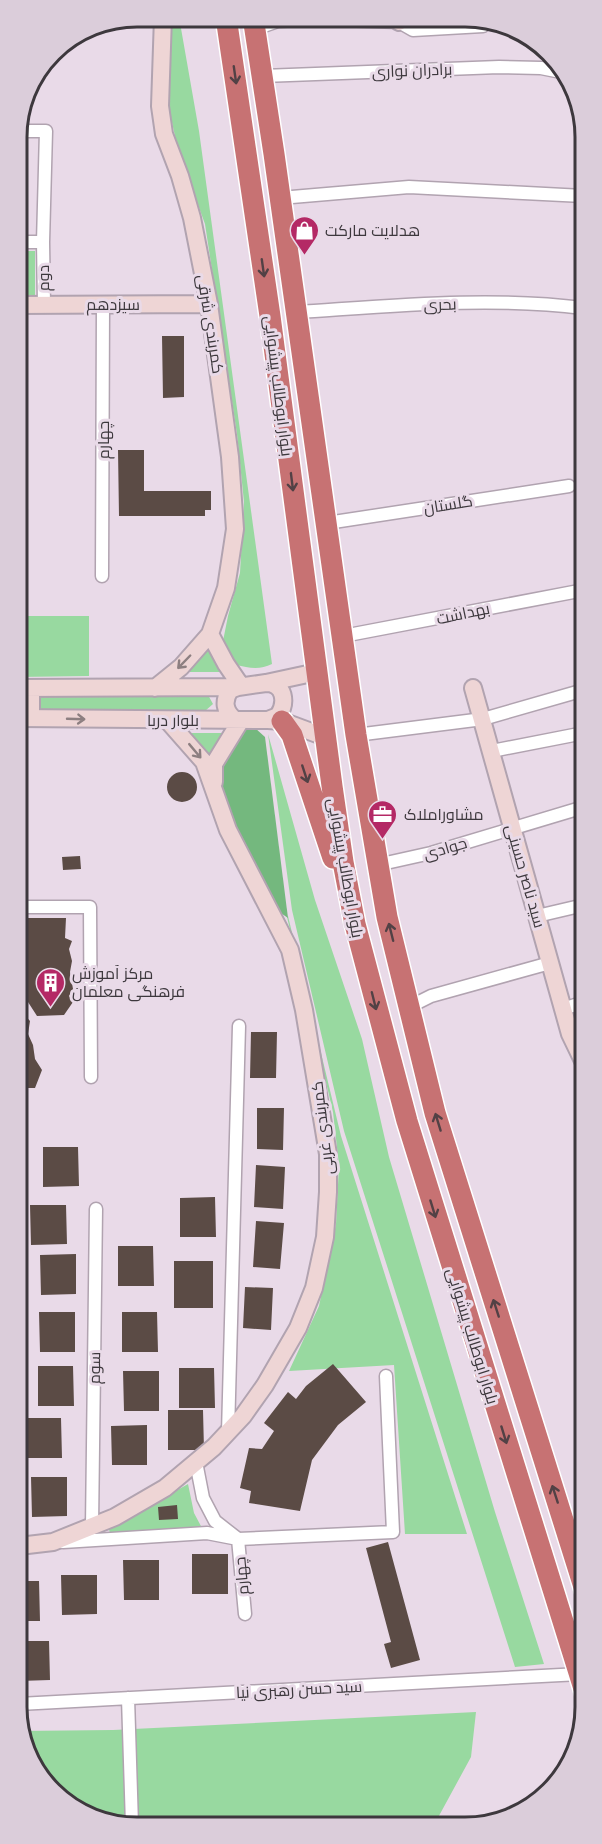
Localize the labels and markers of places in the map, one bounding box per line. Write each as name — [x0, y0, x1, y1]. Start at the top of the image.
shop icon: هدلایت مارکت — [288, 214, 320, 256]
place label: هدلایت مارکت — [325, 221, 420, 240]
office icon: مشاوراملاک — [367, 798, 399, 840]
place label: مشاوراملاک — [404, 805, 484, 824]
place label: مرکز آموزش فرهنگی معلمان — [72, 964, 185, 1002]
building icon: مرکز آموزش فرهنگی معلمان — [35, 966, 67, 1008]

